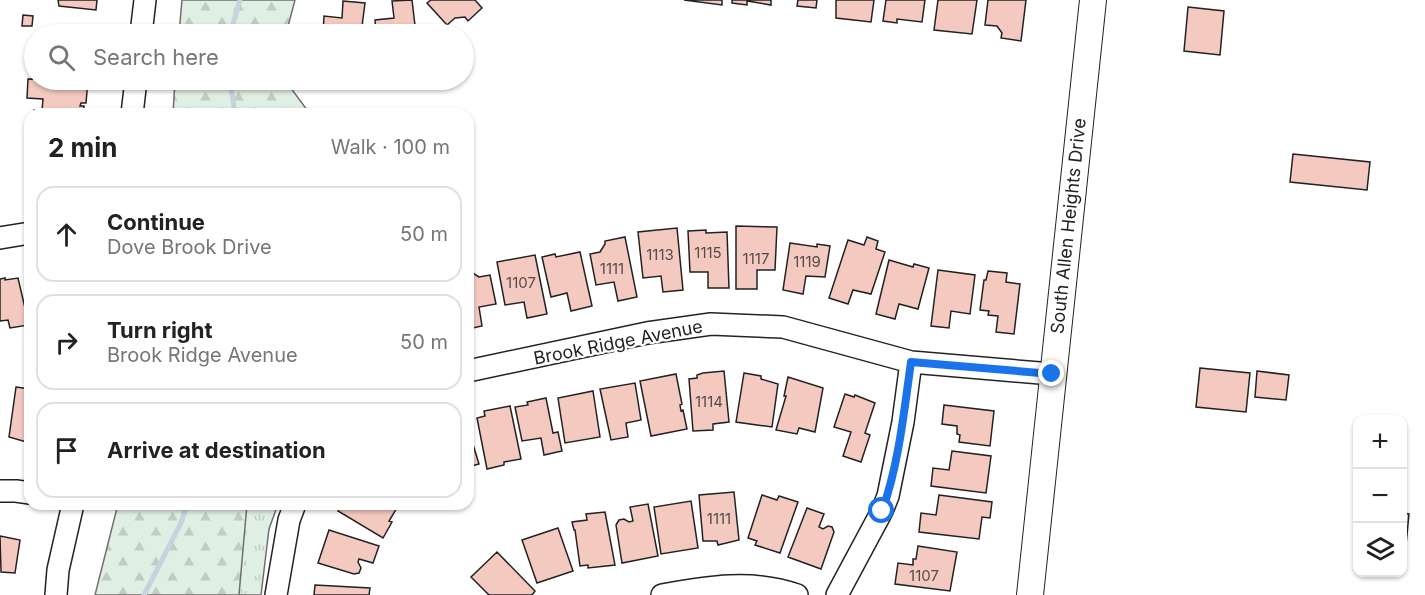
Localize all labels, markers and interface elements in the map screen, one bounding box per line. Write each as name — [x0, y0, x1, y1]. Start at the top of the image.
search box — [24, 24, 474, 90]
icon: search — [45, 41, 78, 74]
text: Search here — [93, 44, 219, 70]
street label: South Allen Heights Drive — [1046, 117, 1090, 335]
text: 2 min — [48, 132, 118, 163]
text: Walk · 100 m — [331, 135, 450, 159]
text: Continue — [107, 209, 205, 235]
icon: ahead — [50, 218, 83, 251]
text: 50 m — [400, 222, 448, 246]
text: Dove Brook Drive — [107, 235, 272, 259]
house number: 1115 — [694, 243, 722, 262]
house number: 1113 — [646, 245, 674, 264]
house number: 1117 — [743, 249, 769, 268]
house number: 1119 — [793, 252, 821, 271]
house number: 1111 — [600, 259, 624, 278]
house number: 1107 — [506, 273, 536, 292]
street label: Brook Ridge Avenue — [532, 315, 704, 369]
text: Turn right — [107, 317, 213, 343]
icon: right — [50, 326, 83, 359]
text: 50 m — [400, 330, 448, 354]
text: Brook Ridge Avenue — [107, 343, 298, 367]
route end — [1038, 360, 1064, 386]
house number: 1114 — [695, 392, 723, 411]
map controls — [1353, 415, 1407, 577]
button: + — [1353, 415, 1407, 469]
icon: arrive — [50, 434, 83, 467]
text: Arrive at destination — [107, 437, 326, 463]
button: − — [1353, 469, 1407, 523]
route start — [868, 497, 894, 523]
house number: 1111 — [707, 509, 731, 528]
button: layers — [1353, 523, 1407, 577]
house number: 1107 — [909, 566, 939, 585]

